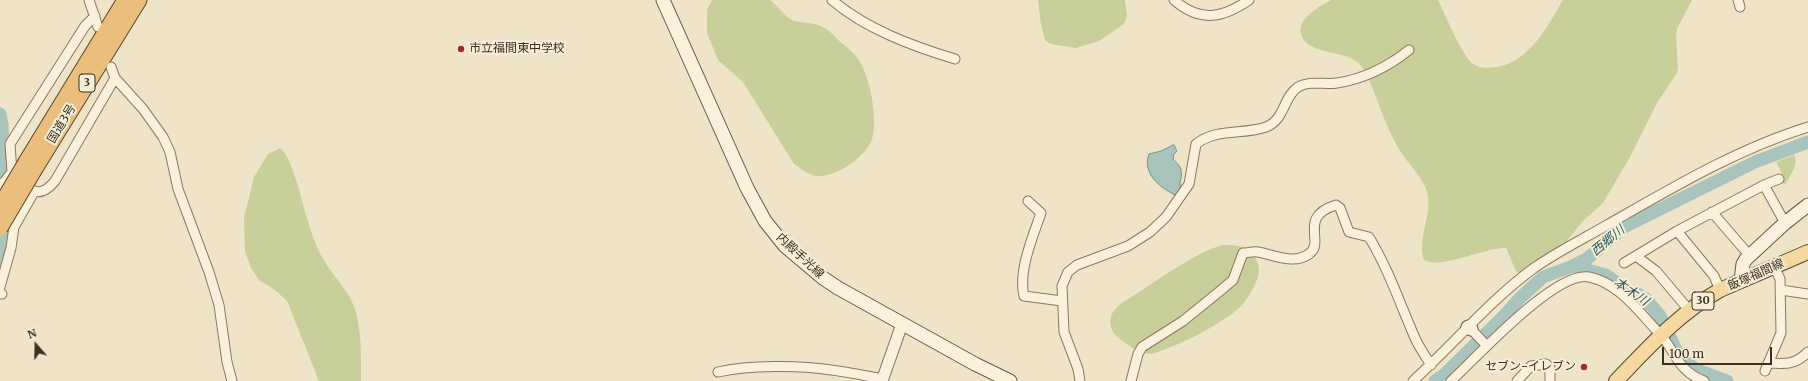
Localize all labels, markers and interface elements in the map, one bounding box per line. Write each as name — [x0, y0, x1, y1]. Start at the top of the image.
place label: 市立福間東中学校 — [469, 42, 565, 56]
marker: 市立福間東中学校 — [456, 44, 466, 54]
road number: 3 — [79, 74, 95, 92]
street label: 国道3号 — [45, 102, 79, 146]
water label: 西郷川 — [1588, 223, 1628, 259]
street label: 内殿手光線 — [773, 230, 827, 282]
street label: 飯塚福間線 — [1726, 256, 1786, 294]
water label: 本木川 — [1610, 275, 1652, 309]
road number: 30 — [1692, 292, 1714, 310]
north arrow — [16, 325, 56, 365]
text: N — [25, 326, 38, 342]
scale bar — [1664, 339, 1774, 365]
text: 100 m — [1669, 346, 1704, 361]
place label: セブン-イレブン — [1485, 360, 1576, 374]
marker: セブン-イレブン — [1579, 362, 1589, 372]

